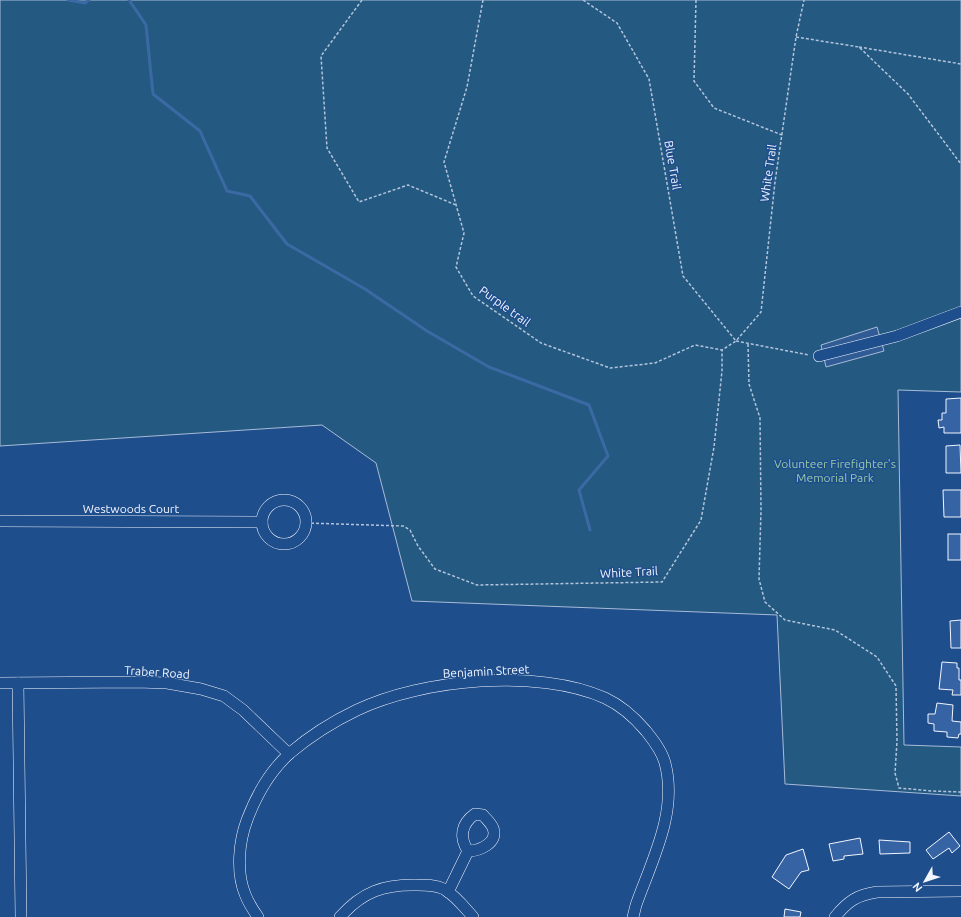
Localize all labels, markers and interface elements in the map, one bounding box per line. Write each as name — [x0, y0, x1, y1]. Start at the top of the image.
street label: Blue Trail — [662, 139, 684, 191]
street label: White Trail — [758, 143, 778, 203]
street label: Purple trail — [477, 283, 533, 329]
park label: Volunteer Firefighter's Memorial Park — [774, 457, 896, 484]
street label: Westwoods Court — [83, 502, 179, 515]
street label: White Trail — [600, 564, 658, 580]
street label: Benjamin Street — [442, 662, 530, 680]
street label: Traber Road — [124, 663, 190, 681]
north arrow — [905, 861, 945, 901]
text: N — [910, 880, 924, 894]

